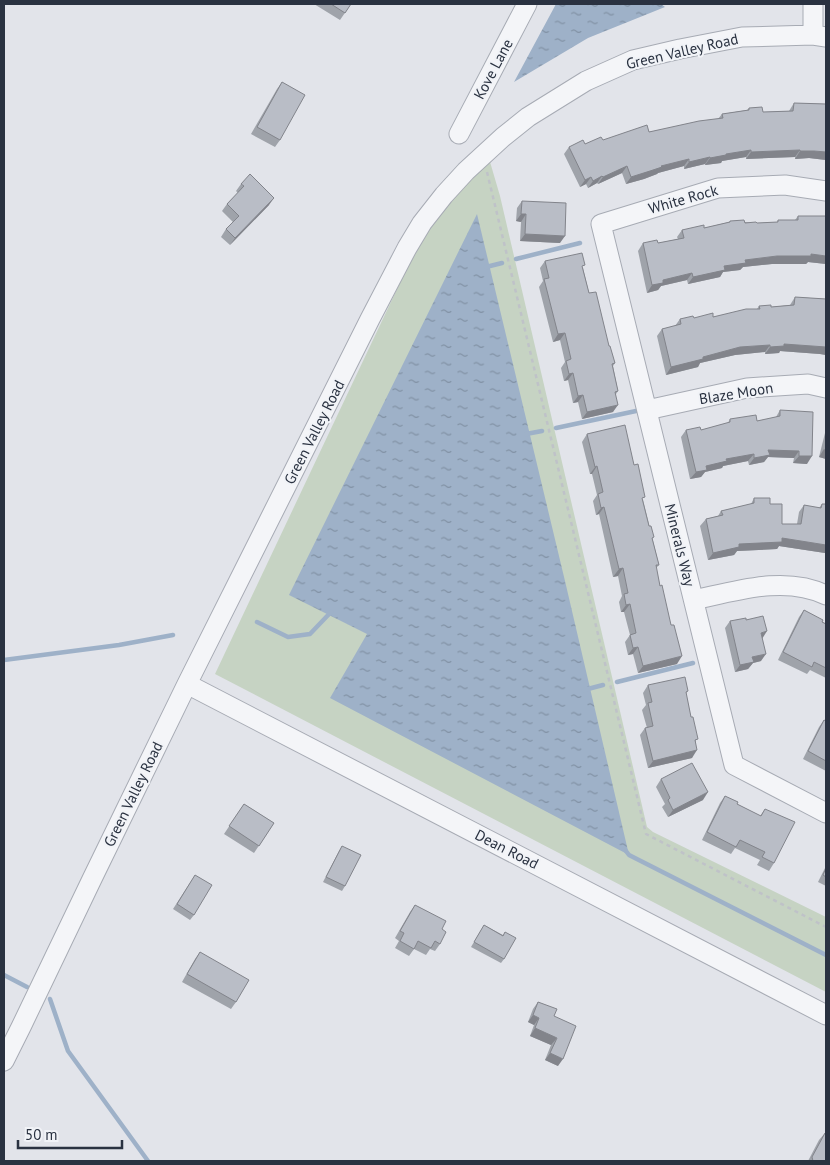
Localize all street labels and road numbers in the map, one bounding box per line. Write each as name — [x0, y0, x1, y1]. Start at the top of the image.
street label: Green Valley Road — [624, 29, 740, 73]
street label: Kove Lane — [469, 36, 517, 102]
street label: White Rock — [646, 180, 721, 218]
street label: Green Valley Road — [280, 377, 348, 487]
street label: Blaze Moon — [698, 378, 774, 408]
street label: Minerals Way — [661, 502, 699, 588]
street label: Green Valley Road — [99, 738, 167, 850]
street label: Dean Road — [472, 825, 542, 873]

